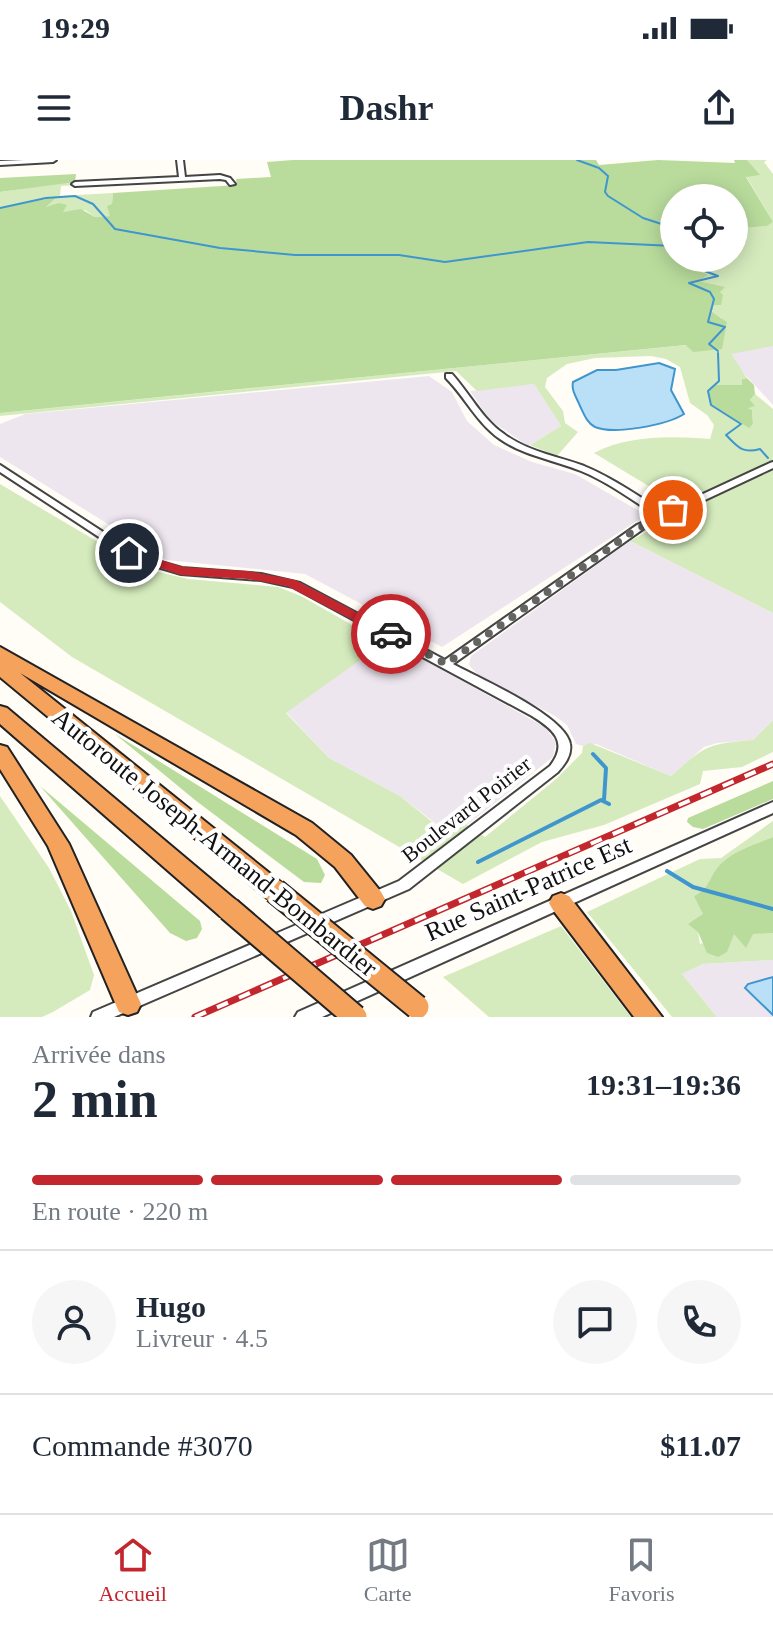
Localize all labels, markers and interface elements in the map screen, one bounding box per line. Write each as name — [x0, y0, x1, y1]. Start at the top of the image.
text: 19:29 — [40, 11, 110, 44]
icon: menu — [32, 86, 76, 130]
icon: share — [697, 86, 741, 130]
text: Dashr — [339, 88, 434, 128]
map controls — [660, 184, 748, 272]
button: locate — [660, 184, 748, 272]
pin — [639, 476, 707, 544]
icon: bag — [651, 488, 695, 532]
pin — [95, 519, 163, 587]
icon: home — [107, 531, 151, 575]
courier — [351, 594, 431, 674]
icon: car — [369, 612, 413, 656]
street label: Autoroute Joseph-Armand-Bombardier — [46, 702, 383, 983]
street label: Boulevard Poirier — [397, 751, 536, 868]
street label: Rue Saint-Patrice Est — [421, 830, 636, 947]
text: Arrivée dans — [32, 1040, 166, 1069]
text: 19:31–19:36 — [586, 1068, 741, 1101]
text: 2 min — [32, 1071, 158, 1128]
text: En route · 220 m — [32, 1197, 208, 1226]
button: person — [32, 1280, 116, 1364]
button: chat — [553, 1280, 637, 1364]
button: phone — [657, 1280, 741, 1364]
text: Hugo — [136, 1290, 206, 1323]
text: Livreur · 4.5 — [136, 1324, 268, 1353]
text: Commande #3070 — [32, 1429, 253, 1462]
text: $11.07 — [660, 1429, 741, 1462]
tab: Accueil — [98, 1533, 167, 1607]
tab: Carte — [364, 1533, 412, 1607]
tab: Favoris — [608, 1533, 674, 1607]

